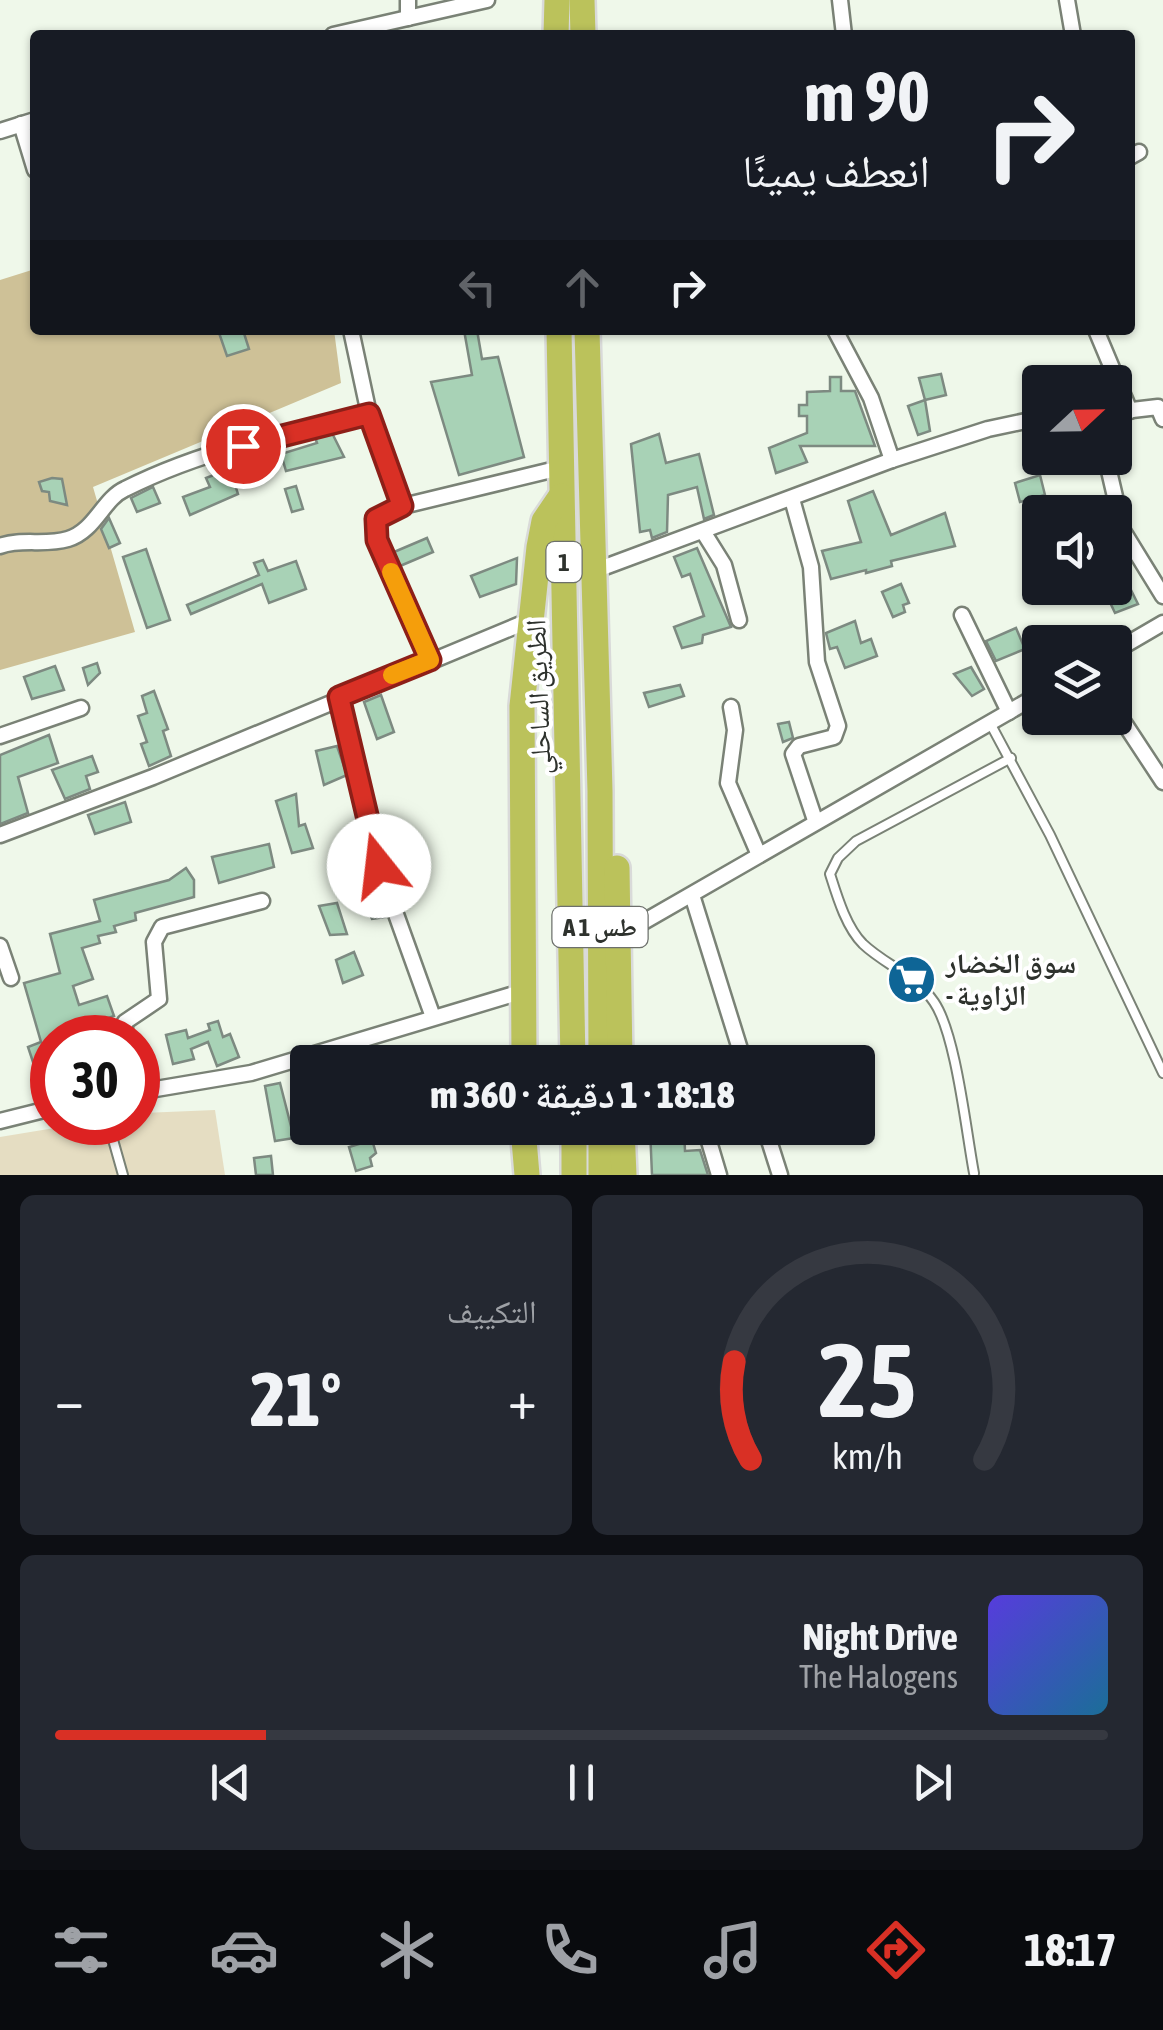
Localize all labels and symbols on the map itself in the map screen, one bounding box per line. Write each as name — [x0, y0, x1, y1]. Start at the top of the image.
north arrow — [1022, 365, 1132, 475]
pin — [201, 404, 286, 489]
road number: 1 — [546, 542, 582, 582]
street label: الطريق الساحلي — [519, 619, 564, 775]
position arrow — [327, 814, 431, 918]
road number: A 1 طس — [552, 907, 648, 947]
place label: سوق الخضار - الزاوية — [945, 947, 1076, 1012]
supermarket icon: سوق الخضار - الزاوية — [885, 953, 937, 1005]
speed limit sign: 30 — [30, 1015, 160, 1145]

